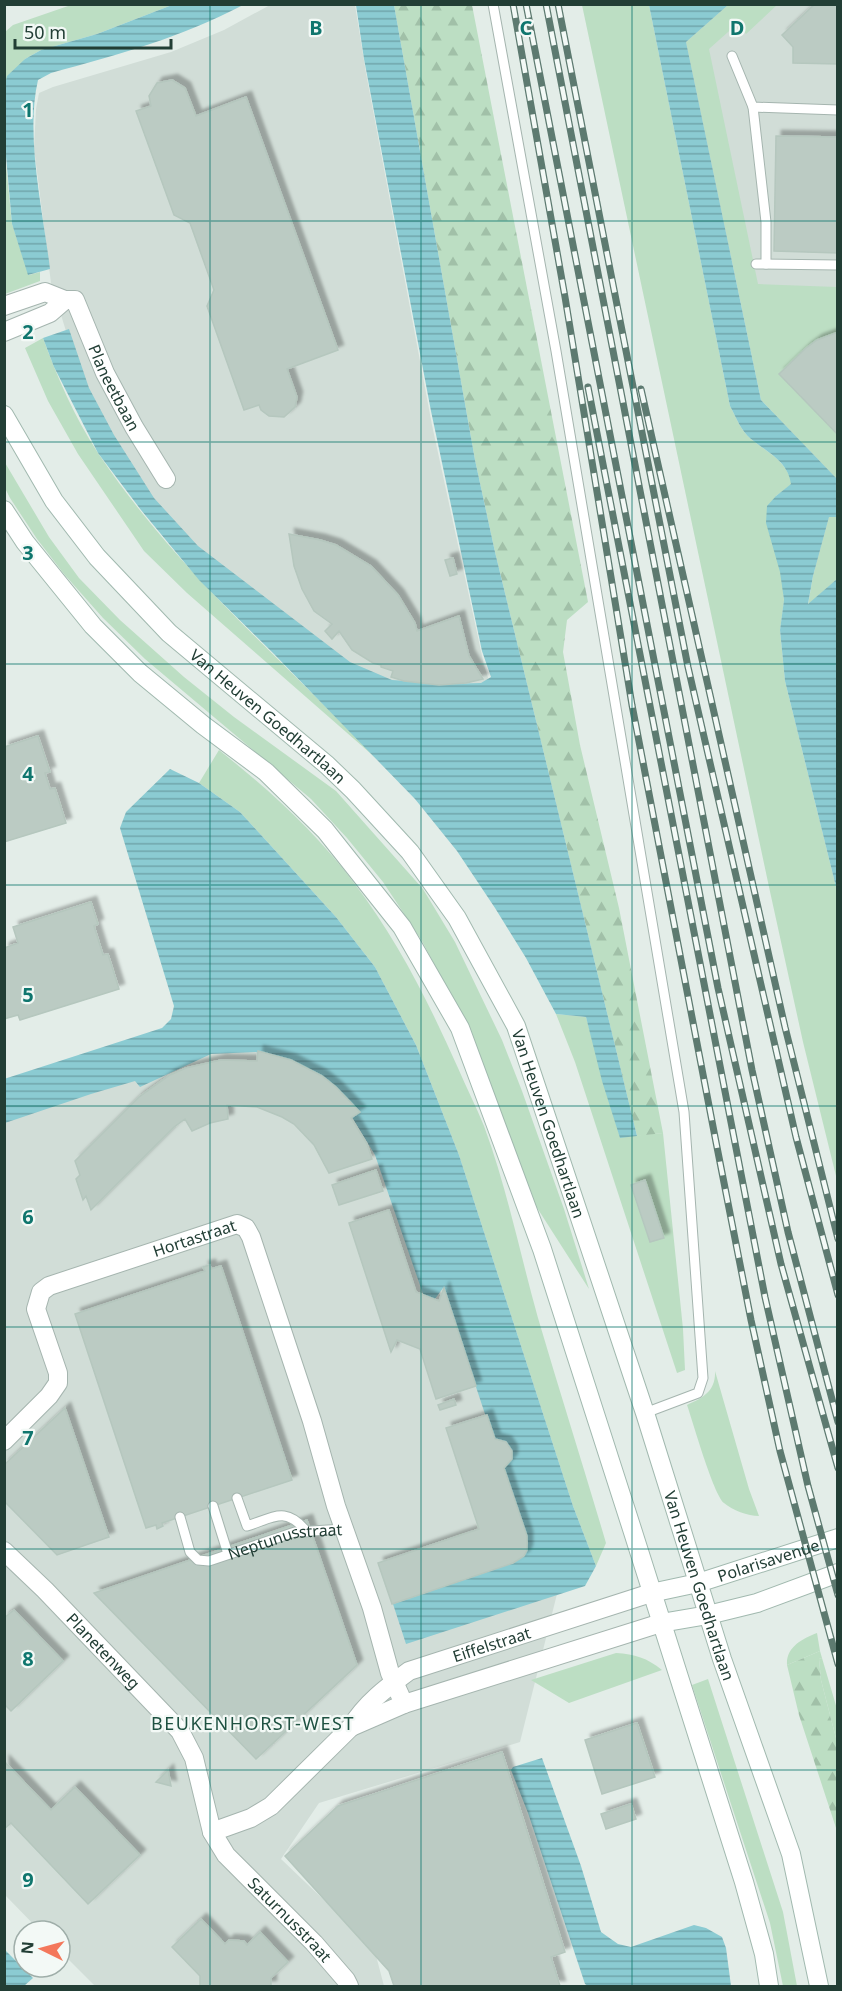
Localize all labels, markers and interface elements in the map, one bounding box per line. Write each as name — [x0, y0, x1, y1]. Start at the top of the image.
scale bar — [15, 12, 171, 50]
text: B — [309, 14, 323, 41]
text: C — [520, 14, 533, 41]
text: D — [730, 14, 744, 41]
text: 50 m — [24, 20, 66, 44]
text: 1 — [22, 96, 34, 123]
text: 2 — [22, 318, 34, 345]
street label: Planeetbaan — [83, 341, 145, 435]
text: 3 — [22, 539, 34, 566]
street label: Van Heuven Goedhartlaan — [185, 644, 351, 788]
text: 4 — [22, 760, 34, 787]
text: 5 — [22, 981, 34, 1008]
street label: Van Heuven Goedhartlaan — [507, 1026, 590, 1221]
text: 6 — [22, 1203, 34, 1230]
street label: Hortastraat — [150, 1214, 239, 1262]
text: 7 — [22, 1424, 34, 1451]
street label: Van Heuven Goedhartlaan — [659, 1488, 740, 1684]
street label: Neptunusstraat — [225, 1518, 343, 1565]
street label: Polarisavenue — [715, 1534, 822, 1587]
street label: Planetenweg — [62, 1608, 145, 1694]
street label: Eiffelstraat — [450, 1621, 533, 1667]
text: 8 — [22, 1645, 34, 1672]
district label: BEUKENHORST-WEST — [151, 1711, 355, 1735]
text: 9 — [22, 1866, 34, 1893]
street label: Saturnusstraat — [243, 1872, 337, 1967]
north arrow — [12, 1919, 72, 1979]
text: N — [16, 1940, 39, 1955]

